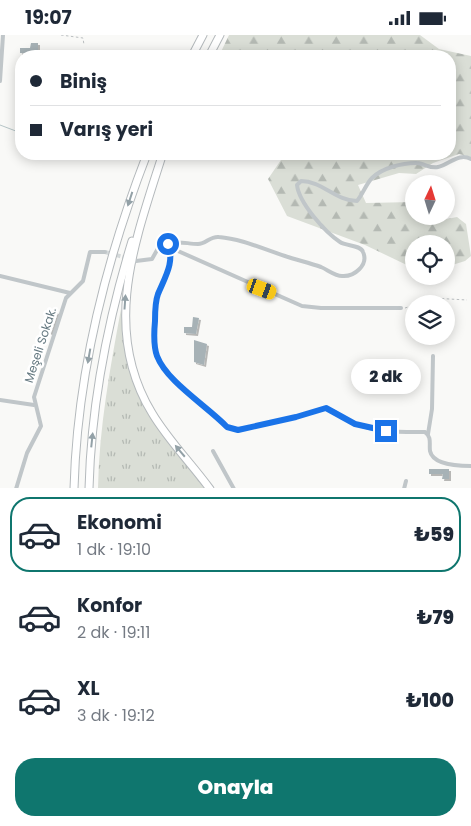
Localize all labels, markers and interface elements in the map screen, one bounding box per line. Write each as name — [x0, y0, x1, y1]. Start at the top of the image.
text: 19:07 — [25, 4, 72, 31]
text: Biniş — [60, 68, 107, 95]
text: Varış yeri — [60, 116, 153, 143]
north arrow — [405, 175, 455, 225]
map controls — [405, 175, 455, 345]
one-way arrow — [125, 192, 133, 207]
route start — [157, 233, 179, 255]
button: locate — [405, 235, 455, 285]
car — [245, 277, 278, 301]
one-way arrow — [121, 294, 129, 310]
button: layers — [405, 295, 455, 345]
street label: Meşeli Sokak. — [20, 305, 60, 385]
one-way arrow — [84, 349, 92, 365]
callout: 2 dk — [351, 359, 421, 393]
text: 2 dk — [369, 365, 403, 388]
route end — [375, 420, 397, 442]
one-way arrow — [89, 432, 97, 448]
one-way arrow — [174, 444, 185, 457]
text: Ekonomi — [77, 509, 162, 536]
icon: car — [17, 512, 62, 557]
text: ₺59 — [414, 521, 454, 548]
text: 1 dk · 19:10 — [77, 538, 151, 561]
text: Konfor — [77, 592, 142, 619]
icon: car — [17, 595, 62, 640]
text: ₺79 — [417, 604, 454, 631]
text: 2 dk · 19:11 — [77, 621, 150, 644]
text: XL — [77, 675, 100, 702]
icon: car — [17, 678, 62, 723]
text: ₺100 — [406, 687, 454, 714]
text: 3 dk · 19:12 — [77, 704, 155, 727]
button: Onayla — [15, 758, 456, 816]

